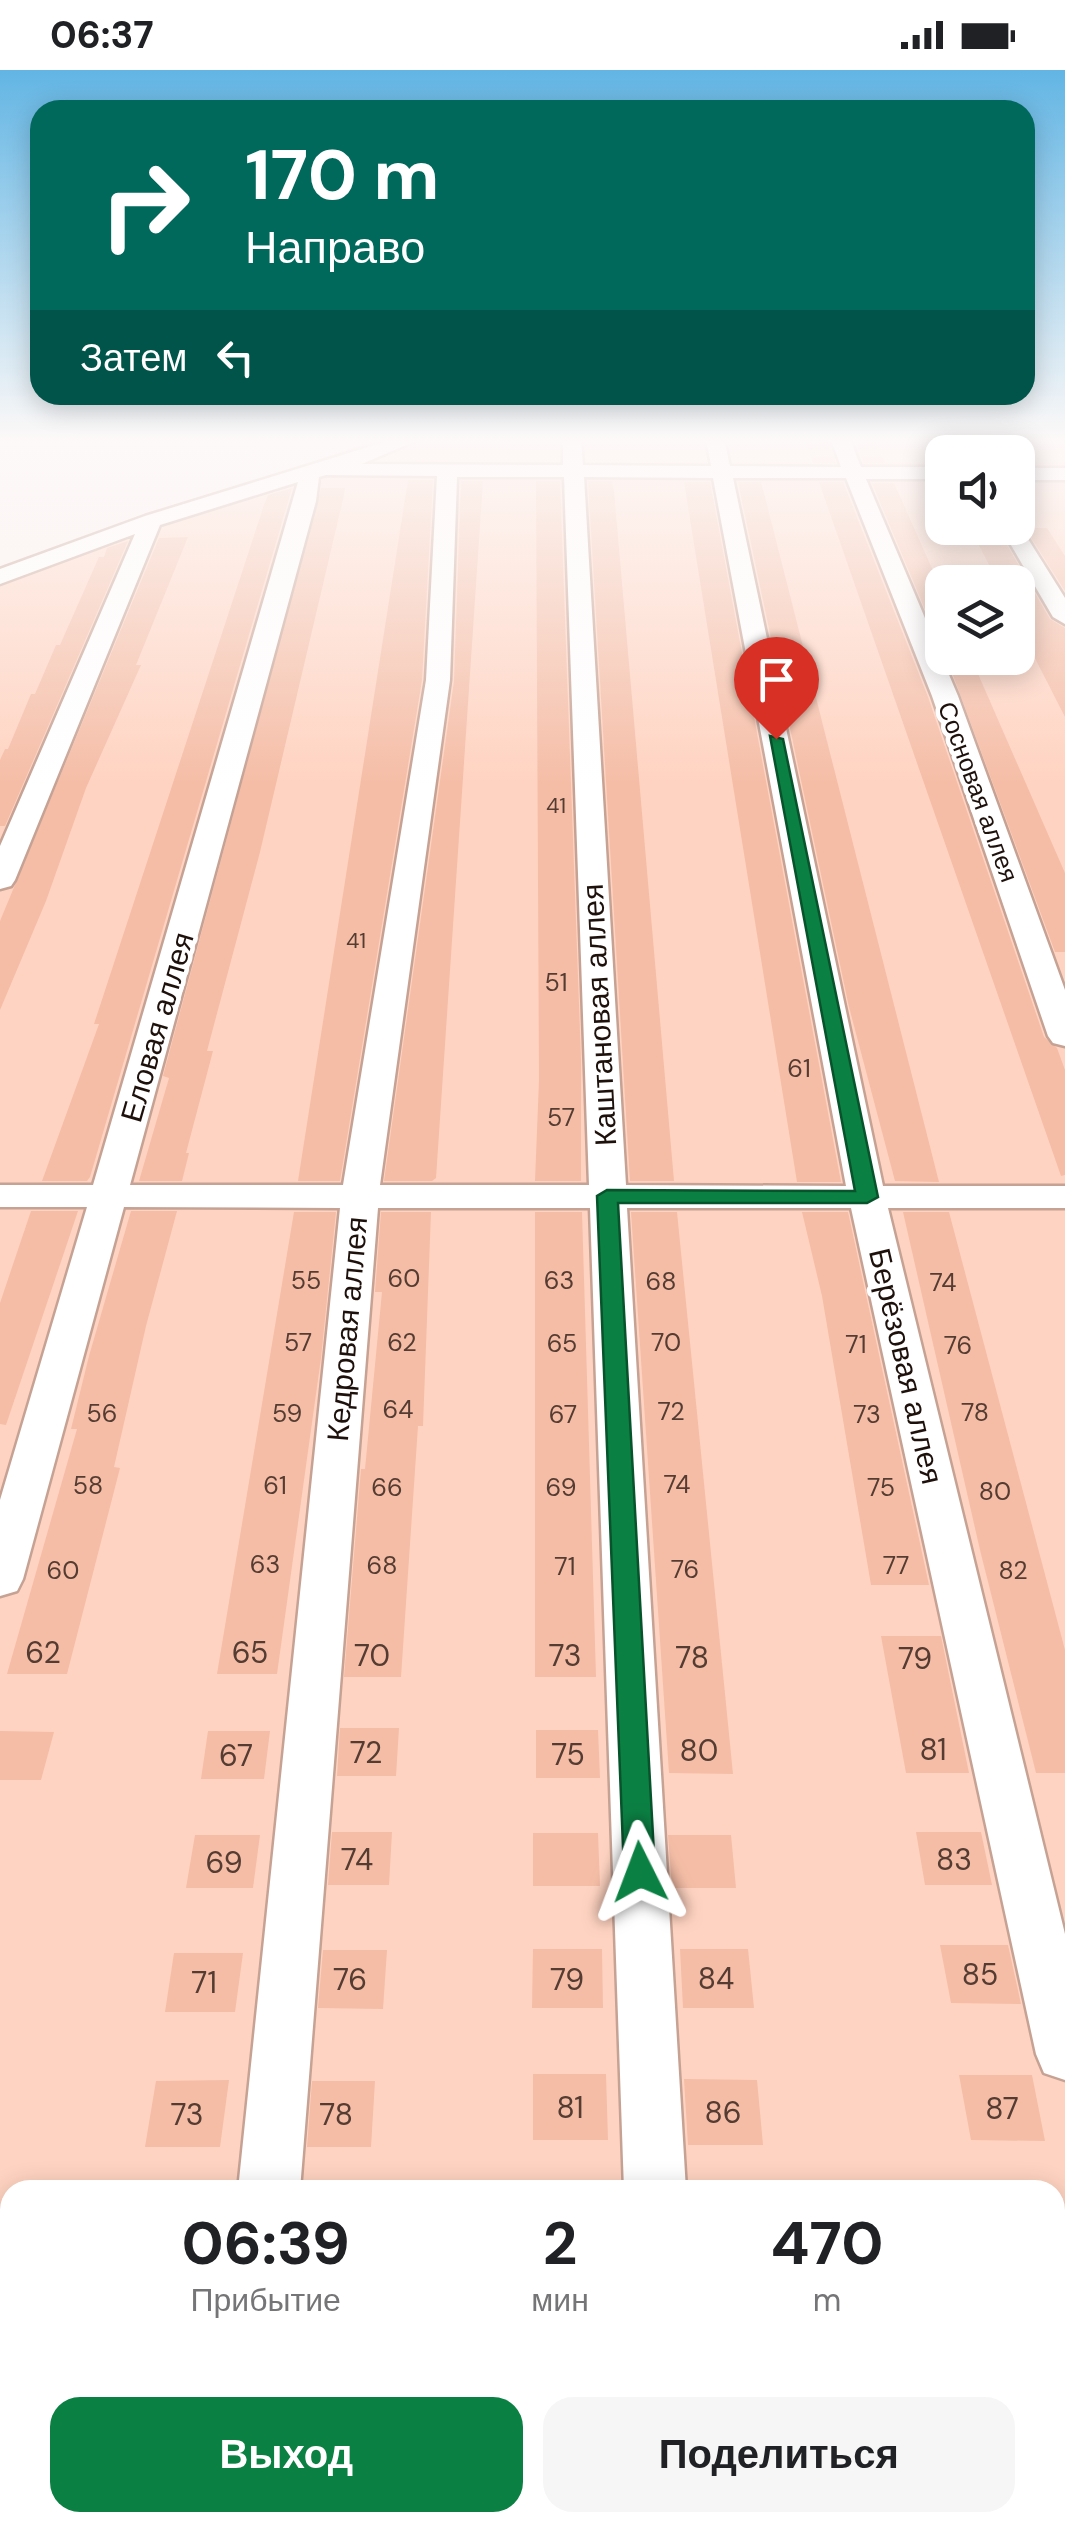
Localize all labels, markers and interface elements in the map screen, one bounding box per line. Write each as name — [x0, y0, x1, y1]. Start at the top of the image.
text: 06:37 — [50, 10, 154, 60]
text: 170 m — [245, 130, 439, 221]
icon: right — [80, 140, 210, 270]
text: Направо — [245, 218, 425, 277]
icon: left — [208, 330, 263, 385]
text: Затем — [80, 333, 188, 383]
map controls — [925, 435, 1035, 675]
button: sound — [925, 435, 1035, 545]
button: layers — [925, 565, 1035, 675]
pin — [734, 637, 819, 740]
icon: arrive — [749, 652, 804, 707]
street label: Сосновая аллея — [930, 697, 1026, 887]
house number: 41 — [546, 791, 566, 820]
street label: Каштановая аллея — [573, 883, 625, 1147]
house number: 41 — [346, 926, 366, 955]
street label: Еловая аллея — [111, 928, 203, 1126]
house number: 51 — [544, 966, 568, 999]
house number: 61 — [787, 1052, 811, 1085]
house number: 57 — [547, 1101, 575, 1134]
street label: Кедровая аллея — [318, 1215, 376, 1443]
street label: Берёзовая аллея — [860, 1244, 952, 1488]
house number: 60 — [388, 1262, 420, 1295]
house number: 55 — [291, 1264, 321, 1297]
house number: 63 — [544, 1264, 574, 1297]
house number: 68 — [646, 1265, 676, 1298]
house number: 74 — [929, 1266, 957, 1299]
house number: 57 — [284, 1326, 312, 1359]
house number: 62 — [387, 1326, 417, 1359]
house number: 70 — [651, 1326, 681, 1359]
house number: 65 — [547, 1327, 577, 1360]
house number: 71 — [845, 1328, 867, 1361]
house number: 76 — [944, 1329, 972, 1362]
house number: 64 — [383, 1393, 413, 1426]
house number: 72 — [657, 1395, 685, 1428]
house number: 78 — [961, 1396, 989, 1429]
house number: 56 — [87, 1397, 117, 1430]
house number: 59 — [272, 1397, 302, 1430]
house number: 67 — [549, 1398, 577, 1431]
house number: 73 — [853, 1398, 881, 1431]
house number: 74 — [663, 1468, 691, 1501]
house number: 58 — [73, 1469, 103, 1502]
house number: 61 — [263, 1469, 287, 1502]
house number: 66 — [371, 1471, 403, 1504]
house number: 69 — [546, 1471, 576, 1504]
house number: 75 — [867, 1471, 895, 1504]
house number: 80 — [979, 1475, 1011, 1508]
house number: 63 — [250, 1548, 280, 1581]
house number: 68 — [367, 1549, 397, 1582]
house number: 77 — [883, 1549, 909, 1582]
house number: 71 — [554, 1550, 576, 1583]
house number: 76 — [671, 1553, 699, 1586]
house number: 60 — [47, 1554, 79, 1587]
house number: 82 — [998, 1554, 1028, 1587]
house number: 62 — [25, 1633, 61, 1672]
house number: 65 — [232, 1633, 268, 1672]
house number: 70 — [354, 1636, 390, 1675]
house number: 73 — [549, 1636, 581, 1675]
house number: 78 — [675, 1638, 709, 1677]
house number: 79 — [898, 1639, 932, 1678]
house number: 81 — [920, 1730, 947, 1769]
house number: 80 — [680, 1731, 718, 1770]
house number: 72 — [350, 1733, 382, 1772]
house number: 75 — [551, 1735, 585, 1774]
house number: 67 — [219, 1736, 253, 1775]
position arrow — [588, 1820, 692, 1924]
house number: 74 — [341, 1840, 373, 1879]
house number: 83 — [936, 1840, 972, 1879]
house number: 69 — [205, 1843, 243, 1882]
house number: 85 — [962, 1955, 998, 1994]
house number: 84 — [698, 1959, 734, 1998]
house number: 76 — [333, 1960, 367, 1999]
house number: 79 — [550, 1960, 584, 1999]
house number: 71 — [191, 1963, 217, 2002]
house number: 81 — [557, 2088, 584, 2127]
house number: 87 — [985, 2089, 1019, 2128]
house number: 86 — [704, 2093, 742, 2132]
house number: 73 — [171, 2095, 203, 2134]
house number: 78 — [319, 2095, 353, 2134]
text: 06:39 — [181, 2204, 350, 2283]
text: 2 — [543, 2204, 577, 2283]
text: 470 — [770, 2204, 884, 2283]
text: Прибытие — [191, 2279, 341, 2321]
text: мин — [531, 2279, 589, 2321]
text: m — [813, 2279, 841, 2321]
button: Выход — [50, 2397, 523, 2512]
button: Поделиться — [543, 2397, 1015, 2512]

